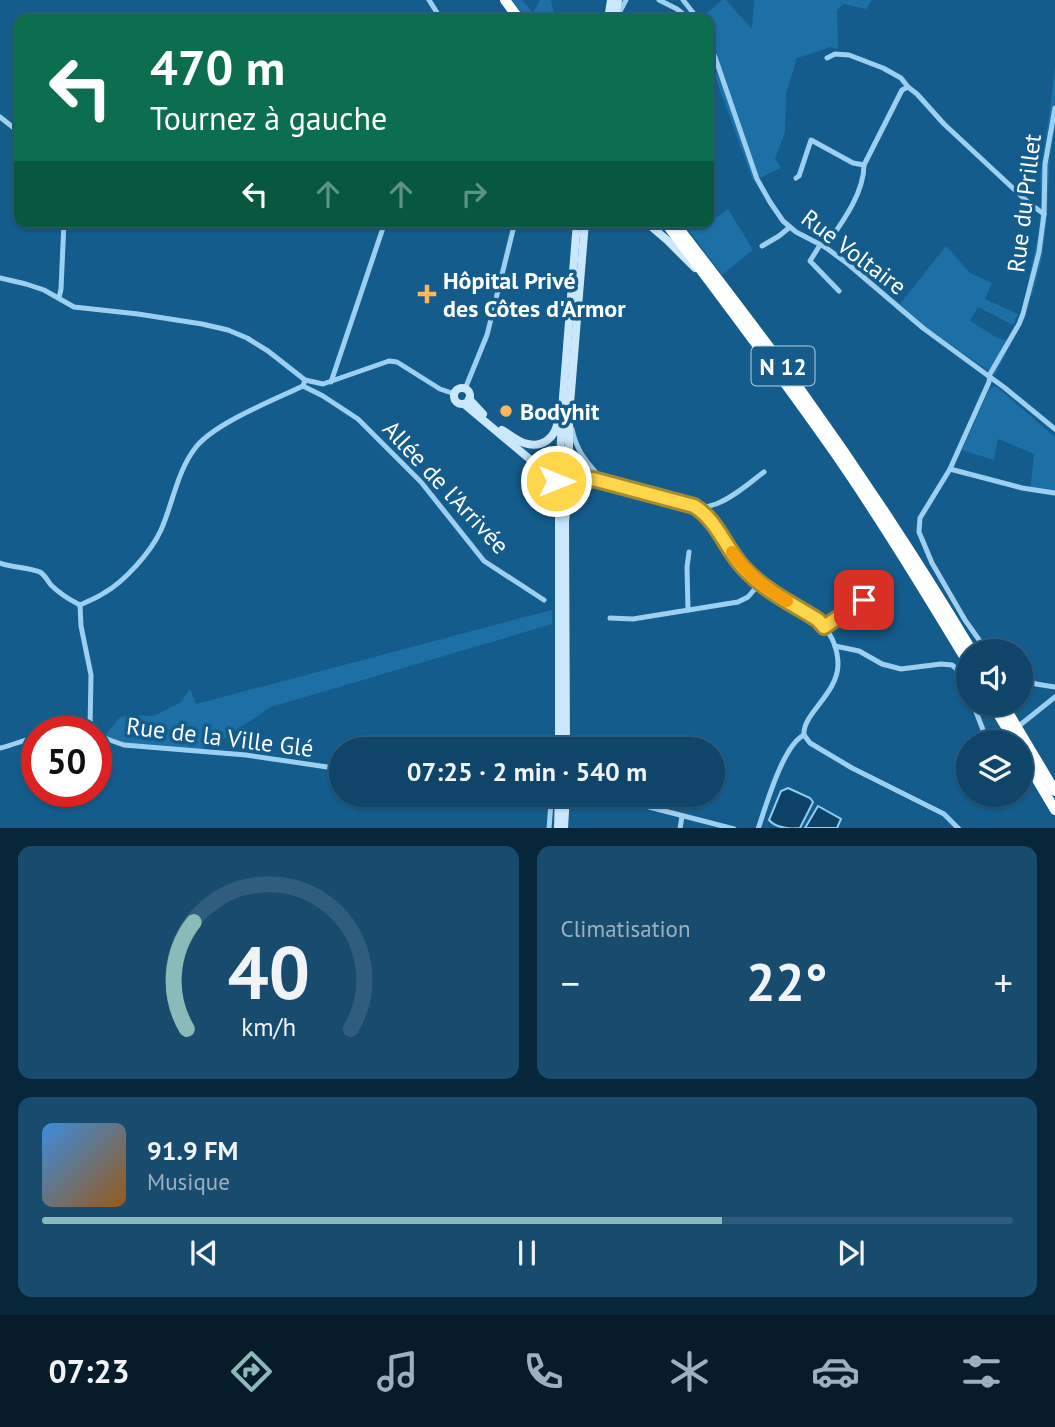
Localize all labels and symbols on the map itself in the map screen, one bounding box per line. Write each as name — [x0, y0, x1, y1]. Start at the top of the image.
street label: Rue du Prillet — [1000, 132, 1048, 274]
street label: Rue Voltaire — [795, 202, 913, 302]
place label: Hôpital Privé des Côtes d'Armor — [443, 265, 626, 324]
marker: Hôpital Privé des Côtes d'Armor — [417, 284, 437, 304]
road number: N 12 — [752, 346, 814, 386]
place label: Bodyhit — [520, 396, 600, 427]
marker: Bodyhit — [498, 403, 514, 419]
street label: Allée de l'Arrivée — [376, 414, 516, 560]
position arrow — [519, 444, 593, 518]
pin — [834, 570, 894, 630]
street label: Rue de la Ville Glé — [125, 710, 315, 764]
speed limit sign: 50 — [21, 716, 112, 807]

